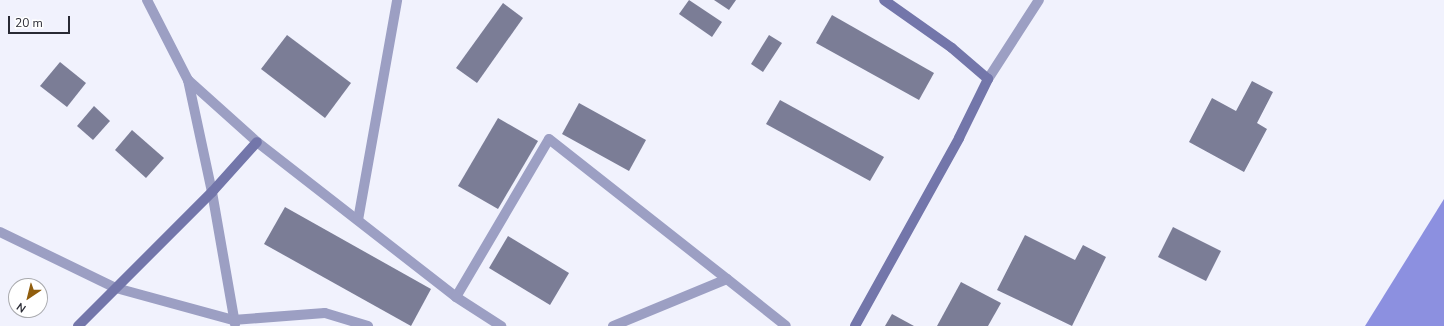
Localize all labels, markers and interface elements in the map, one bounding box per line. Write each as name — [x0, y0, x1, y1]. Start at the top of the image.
scale bar — [10, 8, 72, 34]
text: 20 m — [15, 15, 43, 31]
north arrow — [8, 278, 48, 318]
text: N — [14, 299, 29, 316]

